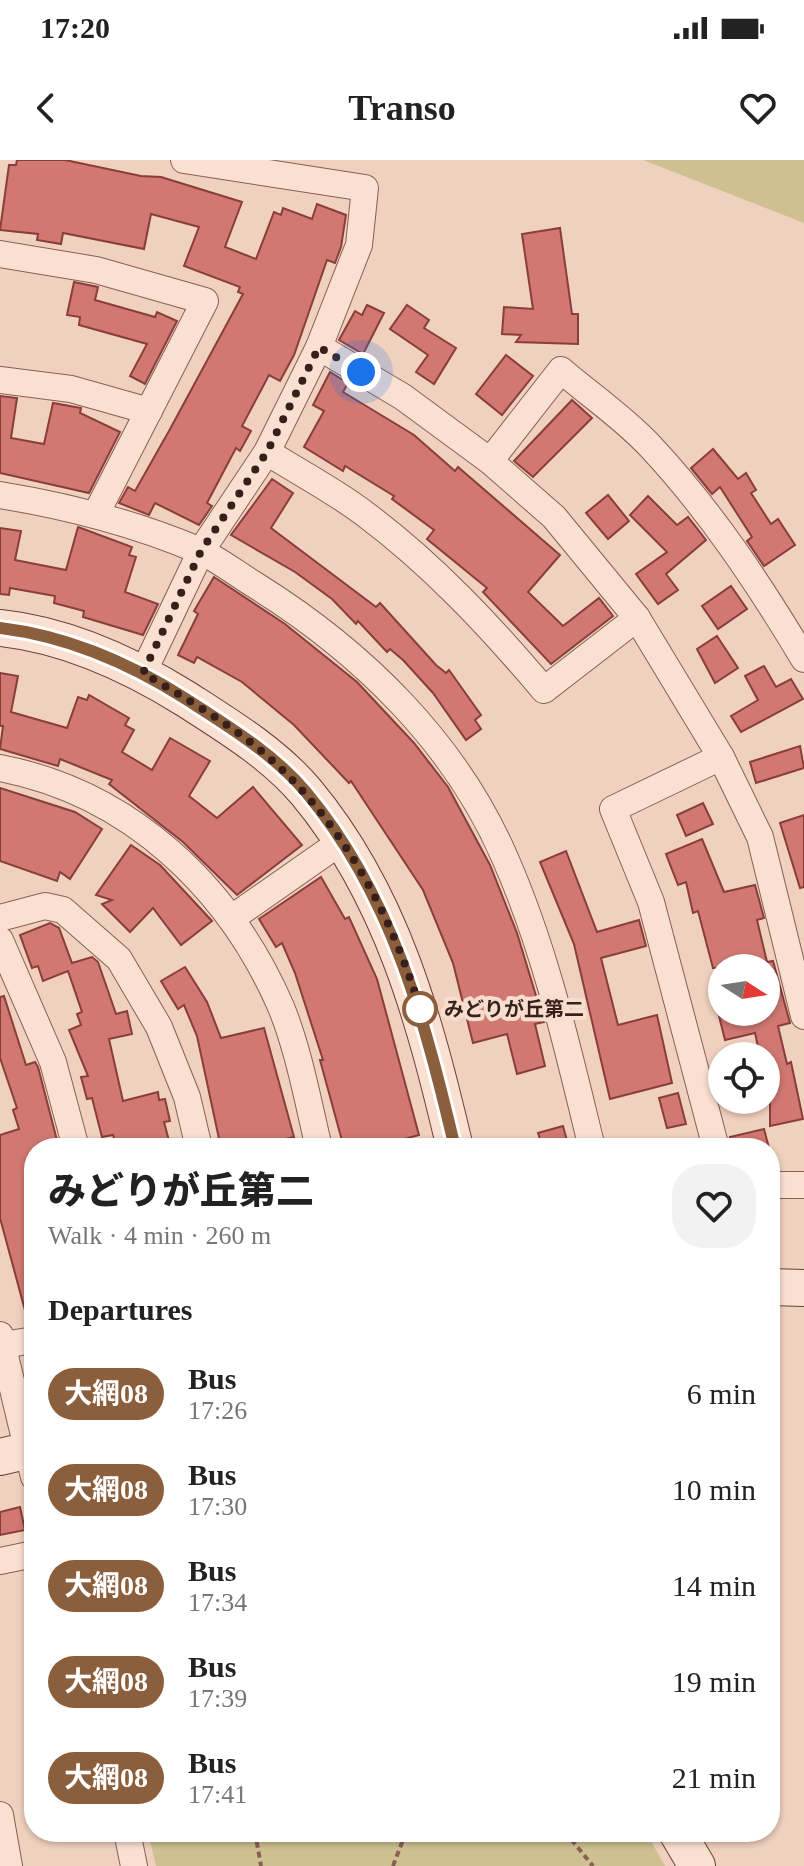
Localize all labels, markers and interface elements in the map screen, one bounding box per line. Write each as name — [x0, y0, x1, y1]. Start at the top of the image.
text: 17:20 — [40, 11, 110, 44]
icon: back — [24, 86, 68, 130]
icon: heart — [736, 86, 780, 130]
text: Transo — [348, 88, 456, 128]
your location — [341, 352, 381, 392]
north arrow — [708, 954, 780, 1026]
map controls — [708, 954, 780, 1114]
marker: みどりが丘第二 — [403, 992, 437, 1026]
place label: みどりが丘第二 — [444, 998, 584, 1020]
button: locate — [708, 1042, 780, 1114]
button: heart — [672, 1164, 756, 1248]
text: みどりが丘第二 — [48, 1170, 314, 1212]
text: Walk · 4 min · 260 m — [48, 1221, 271, 1250]
text: Departures — [48, 1293, 192, 1326]
text: Bus — [188, 1362, 236, 1395]
text: 6 min — [687, 1377, 756, 1410]
text: 大網08 — [64, 1378, 148, 1409]
text: 17:26 — [188, 1396, 247, 1425]
text: Bus — [188, 1458, 236, 1491]
text: 10 min — [672, 1473, 756, 1506]
text: 大網08 — [64, 1474, 148, 1505]
text: 17:30 — [188, 1492, 247, 1521]
text: Bus — [188, 1554, 236, 1587]
text: 14 min — [672, 1569, 756, 1602]
text: 大網08 — [64, 1570, 148, 1601]
text: 17:34 — [188, 1588, 247, 1617]
text: Bus — [188, 1650, 236, 1683]
text: 19 min — [672, 1665, 756, 1698]
text: 大網08 — [64, 1666, 148, 1697]
text: 17:39 — [188, 1684, 247, 1713]
text: Bus — [188, 1746, 236, 1779]
text: 21 min — [672, 1761, 756, 1794]
text: 大網08 — [64, 1762, 148, 1793]
text: 17:41 — [188, 1780, 247, 1809]

